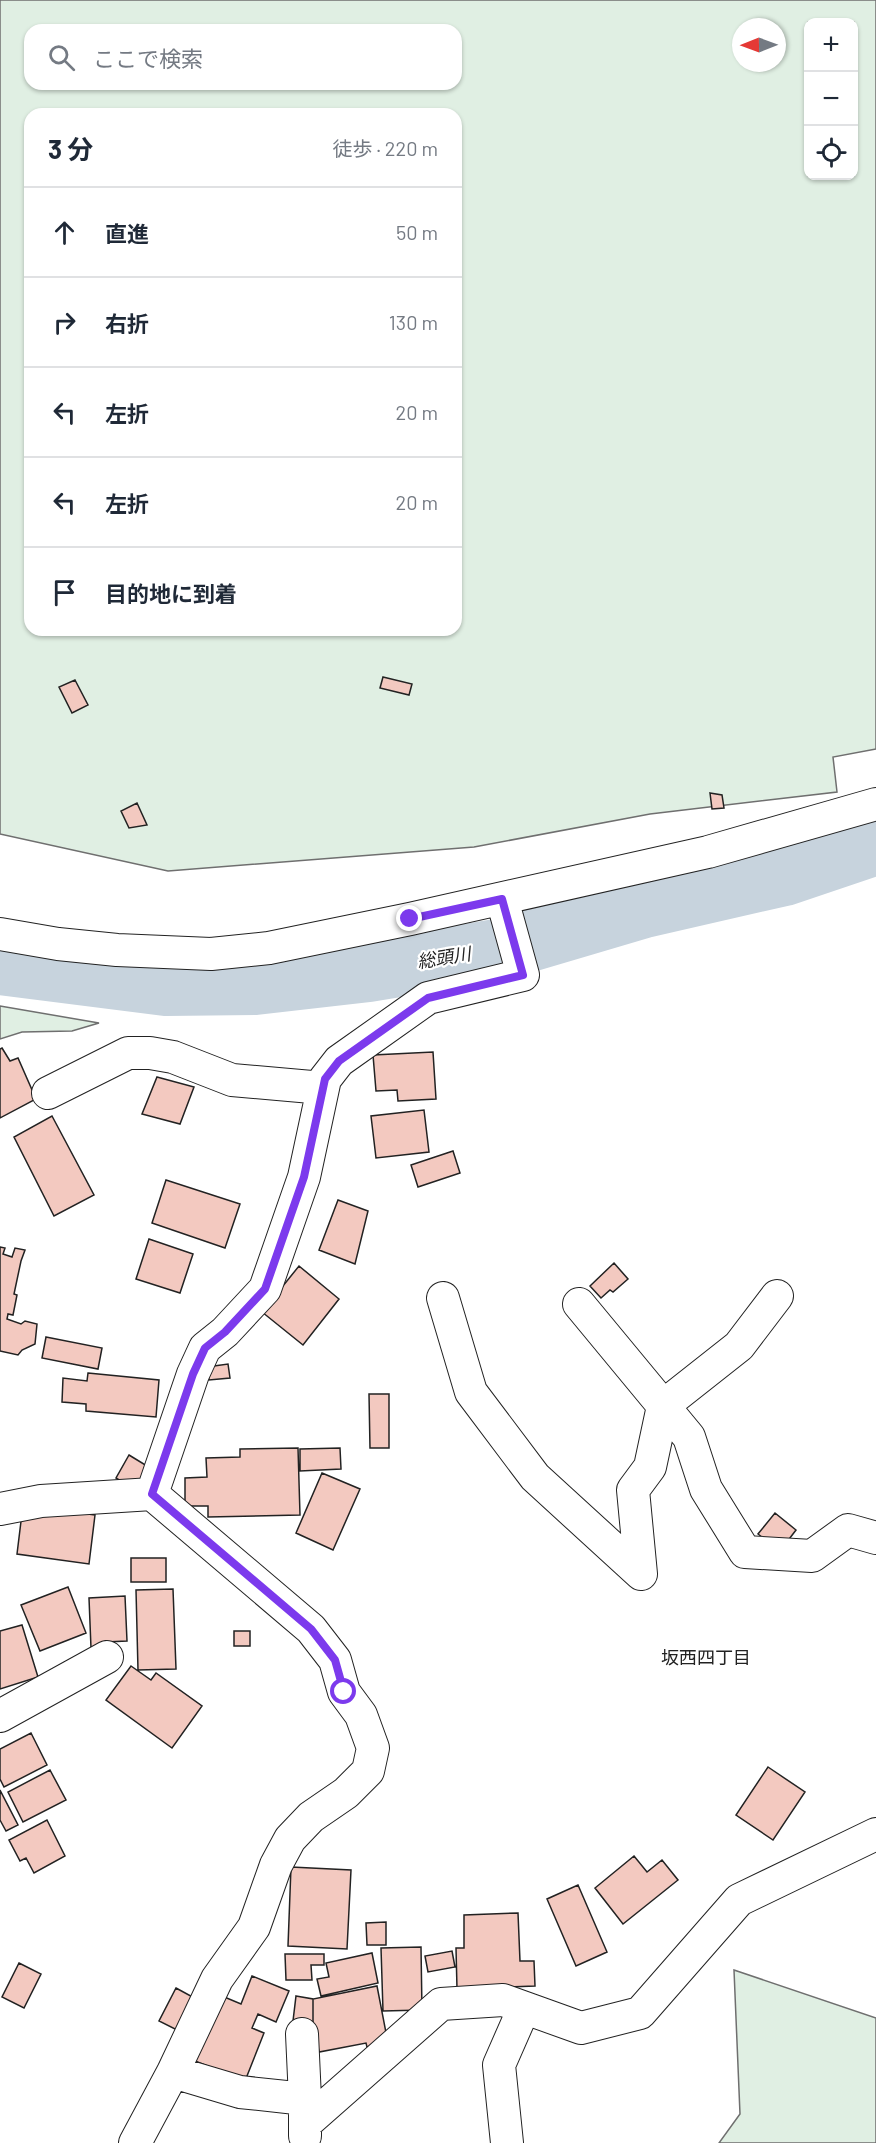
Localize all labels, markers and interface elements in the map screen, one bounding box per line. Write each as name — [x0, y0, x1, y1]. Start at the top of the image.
north arrow — [732, 18, 786, 72]
map controls — [804, 18, 858, 180]
button: + — [804, 18, 858, 72]
search box — [24, 24, 462, 90]
icon: search — [45, 41, 78, 74]
text: ここで検索 — [93, 45, 203, 71]
button: − — [804, 72, 858, 126]
button: locate — [804, 126, 858, 180]
text: 3 分 — [48, 133, 93, 164]
text: 徒歩 · 220 m — [333, 136, 438, 160]
icon: ahead — [48, 216, 81, 249]
text: 直進 — [105, 220, 149, 246]
text: 50 m — [396, 220, 438, 244]
icon: right — [48, 306, 81, 339]
text: 右折 — [105, 310, 149, 336]
text: 130 m — [389, 310, 438, 334]
icon: left — [48, 396, 81, 429]
text: 左折 — [105, 400, 149, 426]
text: 20 m — [395, 400, 438, 424]
icon: left — [48, 486, 81, 519]
text: 左折 — [105, 490, 149, 516]
text: 20 m — [395, 490, 438, 514]
icon: arrive — [48, 576, 81, 609]
text: 目的地に到着 — [105, 580, 237, 606]
route end — [396, 905, 422, 931]
water label: 総頭川 — [415, 942, 474, 972]
district label: 坂西四丁目 — [661, 1646, 751, 1668]
route start — [330, 1678, 356, 1704]

